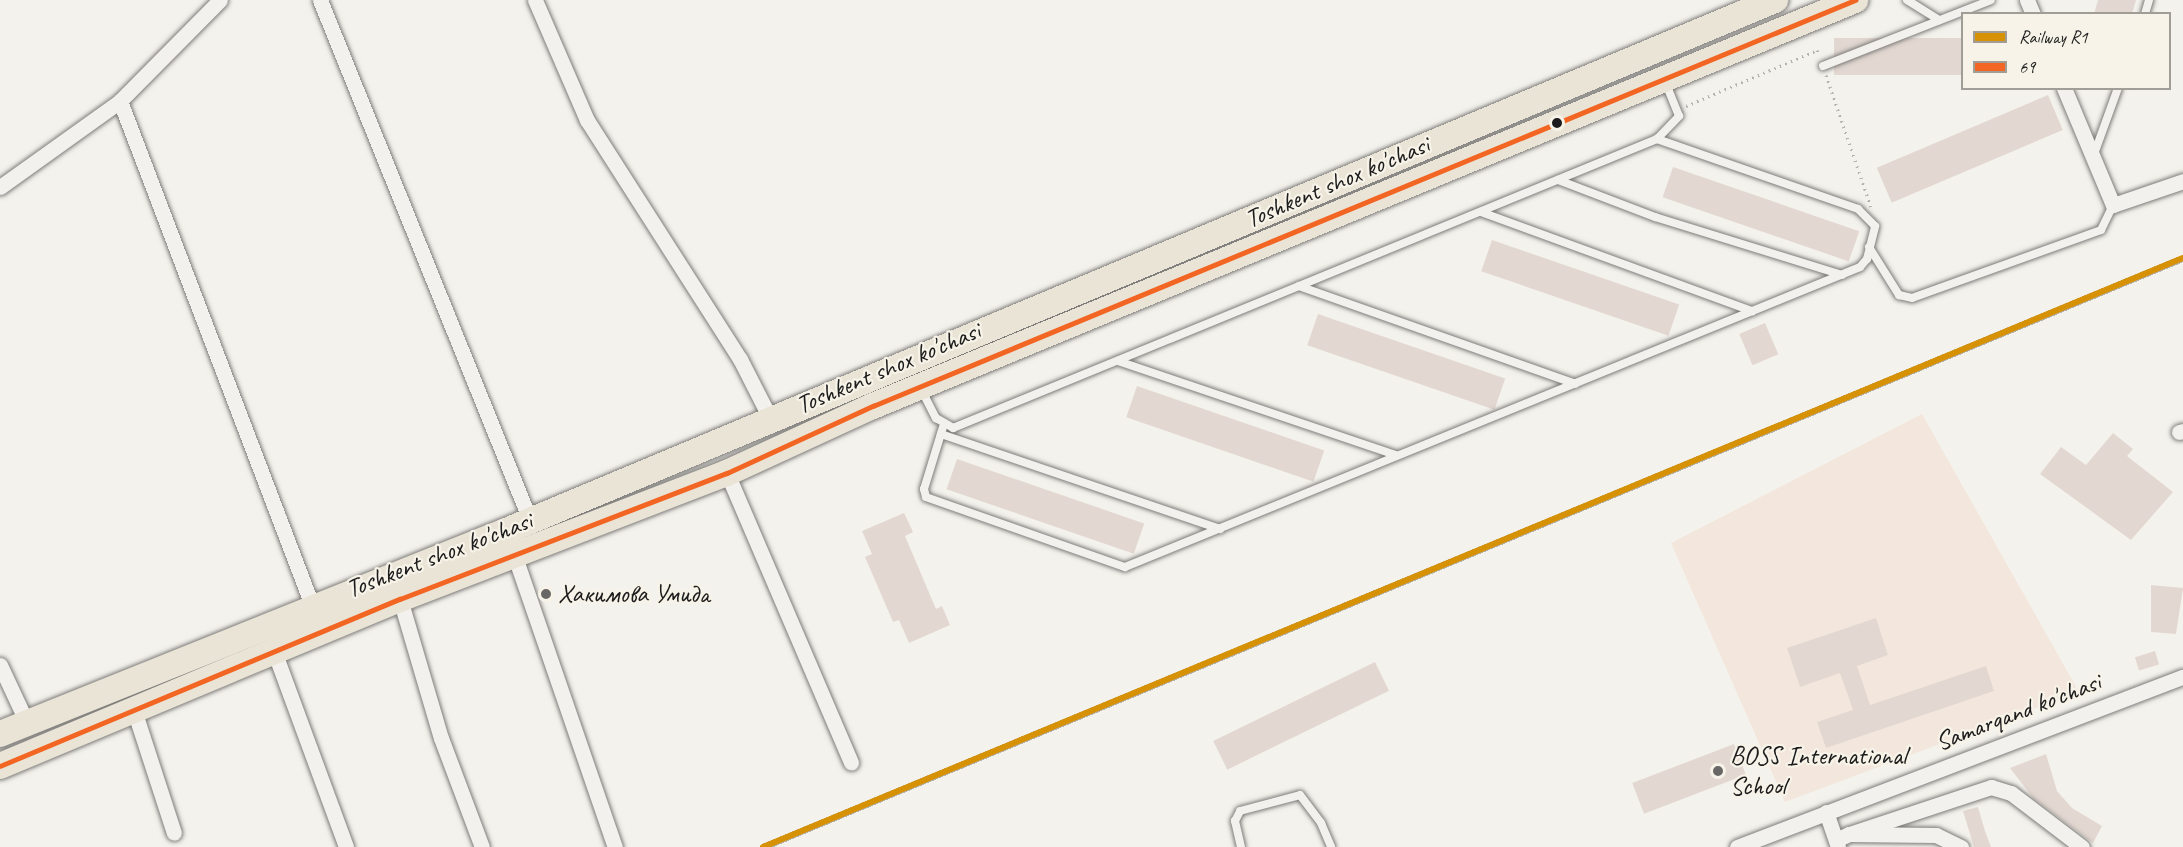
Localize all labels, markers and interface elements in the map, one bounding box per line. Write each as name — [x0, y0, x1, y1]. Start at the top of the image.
legend — [1961, 12, 2171, 90]
text: Railway R1 — [2019, 26, 2088, 48]
text: 69 — [2019, 56, 2035, 78]
unlabelled marker — [1551, 117, 1563, 129]
street label: Toshkent shox ko'chasi — [1240, 129, 1434, 235]
street label: Toshkent shox ko'chasi — [791, 315, 985, 421]
street label: Toshkent shox ko'chasi — [341, 505, 537, 605]
place label: Хакимова Умида — [558, 578, 706, 610]
marker: Хакимова Умида — [539, 587, 553, 601]
street label: Samarqand ko'chasi — [1931, 666, 2105, 758]
place label: BOSS International School — [1730, 740, 1906, 802]
marker: BOSS International School — [1711, 764, 1725, 778]

